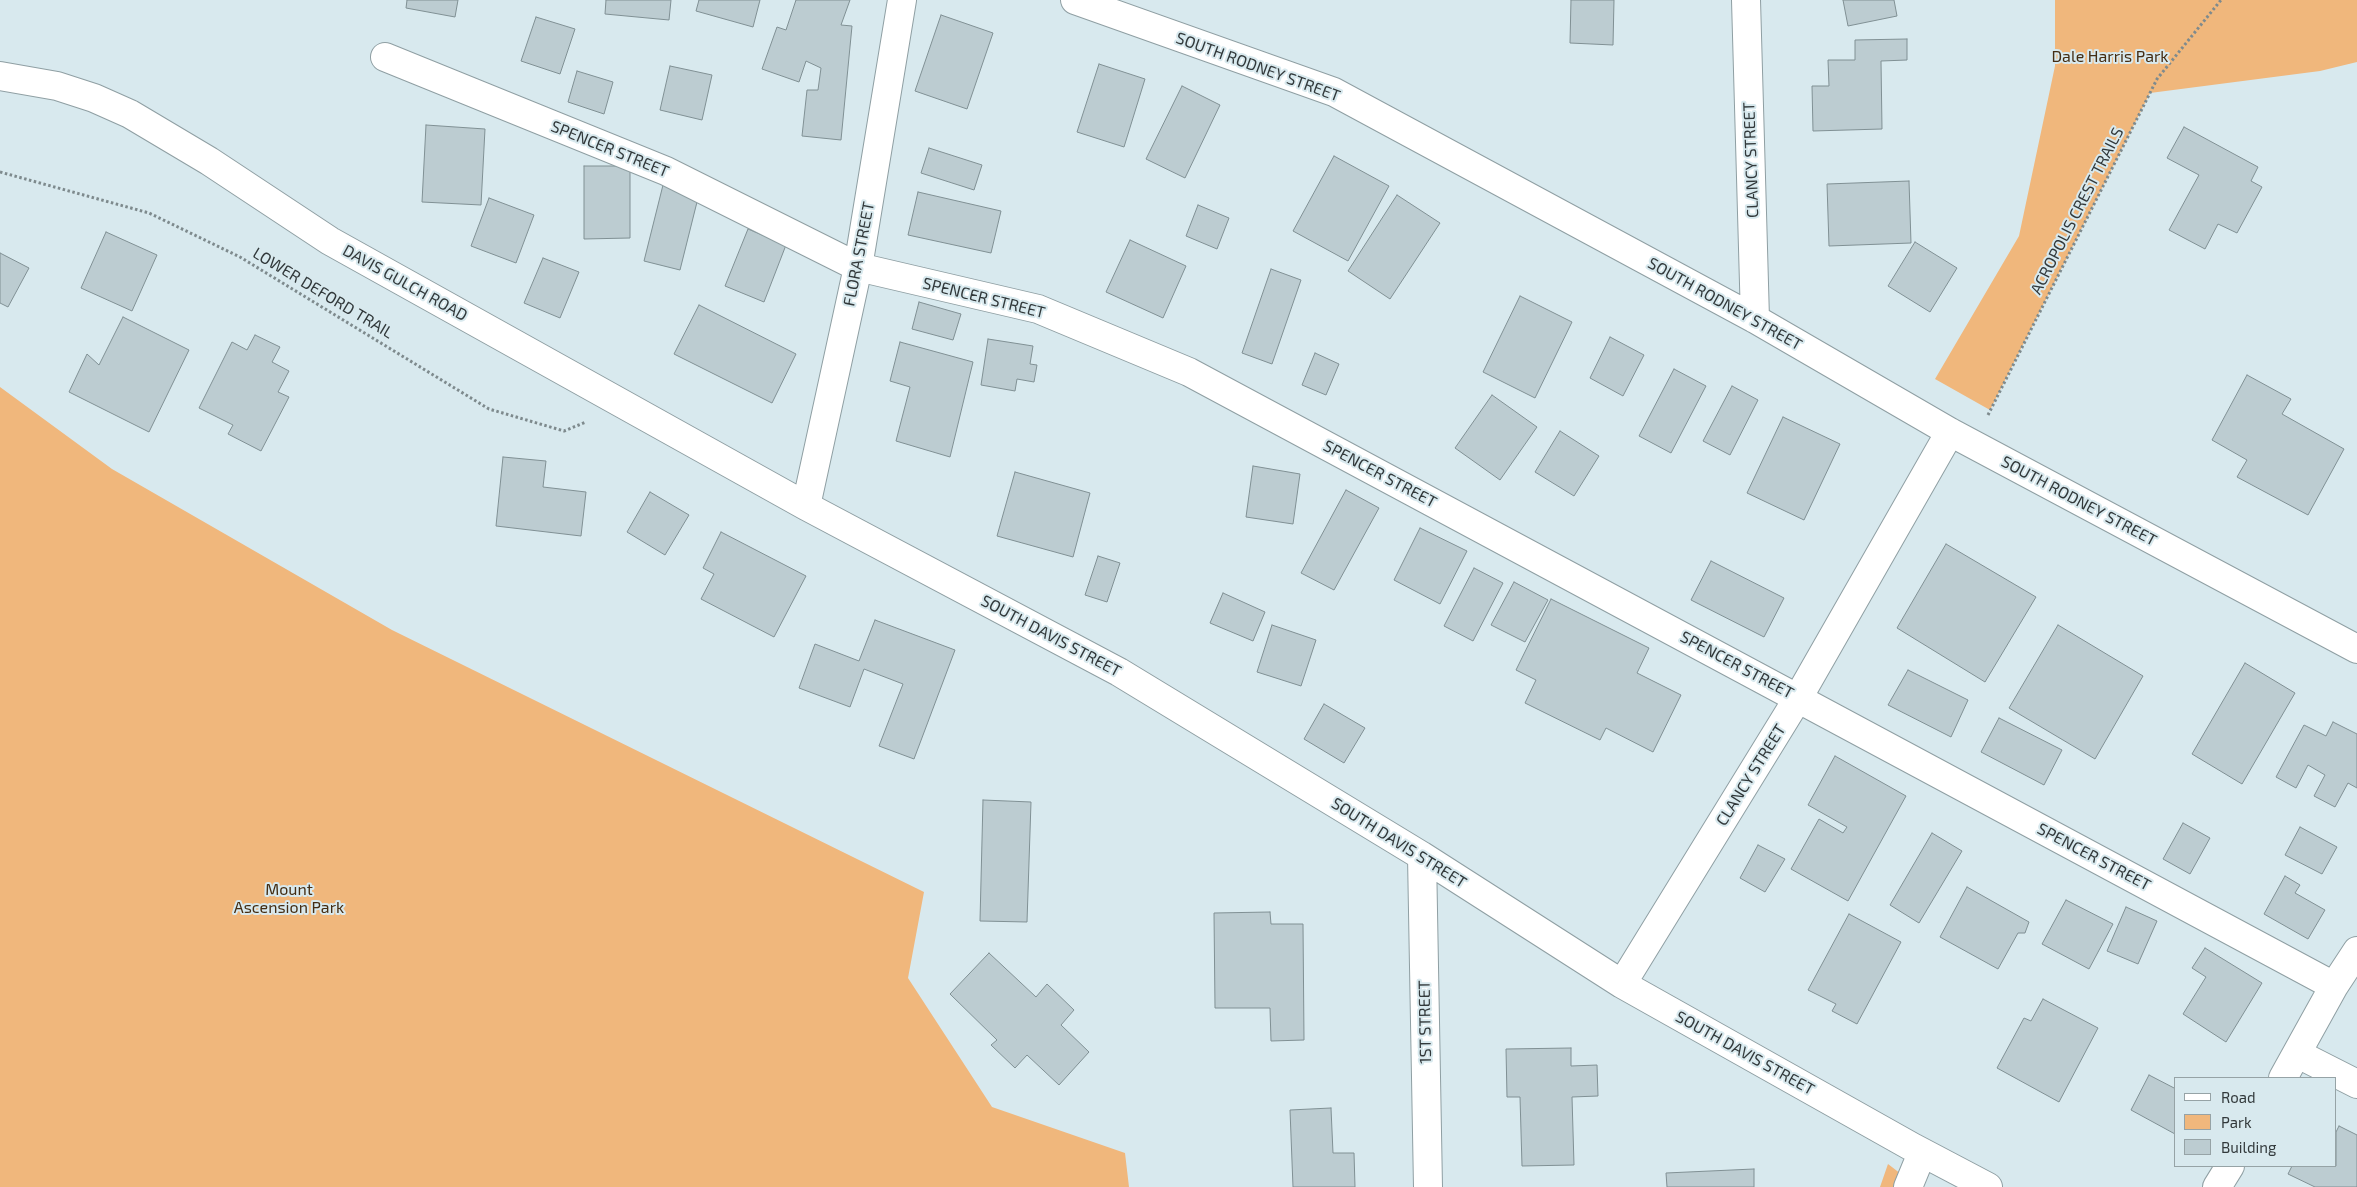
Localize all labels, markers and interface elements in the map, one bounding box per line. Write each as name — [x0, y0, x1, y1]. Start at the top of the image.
street label: SOUTH RODNEY STREET — [1173, 28, 1343, 106]
park label: Dale Harris Park — [2051, 47, 2169, 67]
street label: CLANCY STREET — [1739, 102, 1763, 218]
street label: SPENCER STREET — [548, 117, 672, 181]
street label: ACROPOLIS CREST TRAILS — [2026, 124, 2128, 298]
street label: FLORA STREET — [839, 200, 879, 308]
street label: DAVIS GULCH ROAD — [339, 241, 471, 325]
street label: LOWER DEFORD TRAIL — [249, 243, 397, 343]
street label: SOUTH RODNEY STREET — [1645, 254, 1805, 354]
street label: SPENCER STREET — [921, 273, 1047, 323]
street label: SPENCER STREET — [1320, 436, 1440, 512]
street label: SOUTH RODNEY STREET — [1998, 452, 2160, 550]
street label: SOUTH DAVIS STREET — [978, 591, 1124, 681]
street label: SPENCER STREET — [1677, 627, 1797, 703]
street label: CLANCY STREET — [1712, 721, 1790, 829]
street label: SOUTH DAVIS STREET — [1328, 794, 1470, 892]
street label: SPENCER STREET — [2034, 819, 2154, 895]
park label: Mount Ascension Park — [234, 880, 344, 918]
street label: 1ST STREET — [1415, 980, 1435, 1064]
street label: SOUTH DAVIS STREET — [1672, 1007, 1818, 1099]
legend — [2174, 1077, 2337, 1167]
text: Road — [2221, 1088, 2256, 1106]
text: Park — [2221, 1113, 2252, 1131]
text: Building — [2221, 1138, 2276, 1156]

